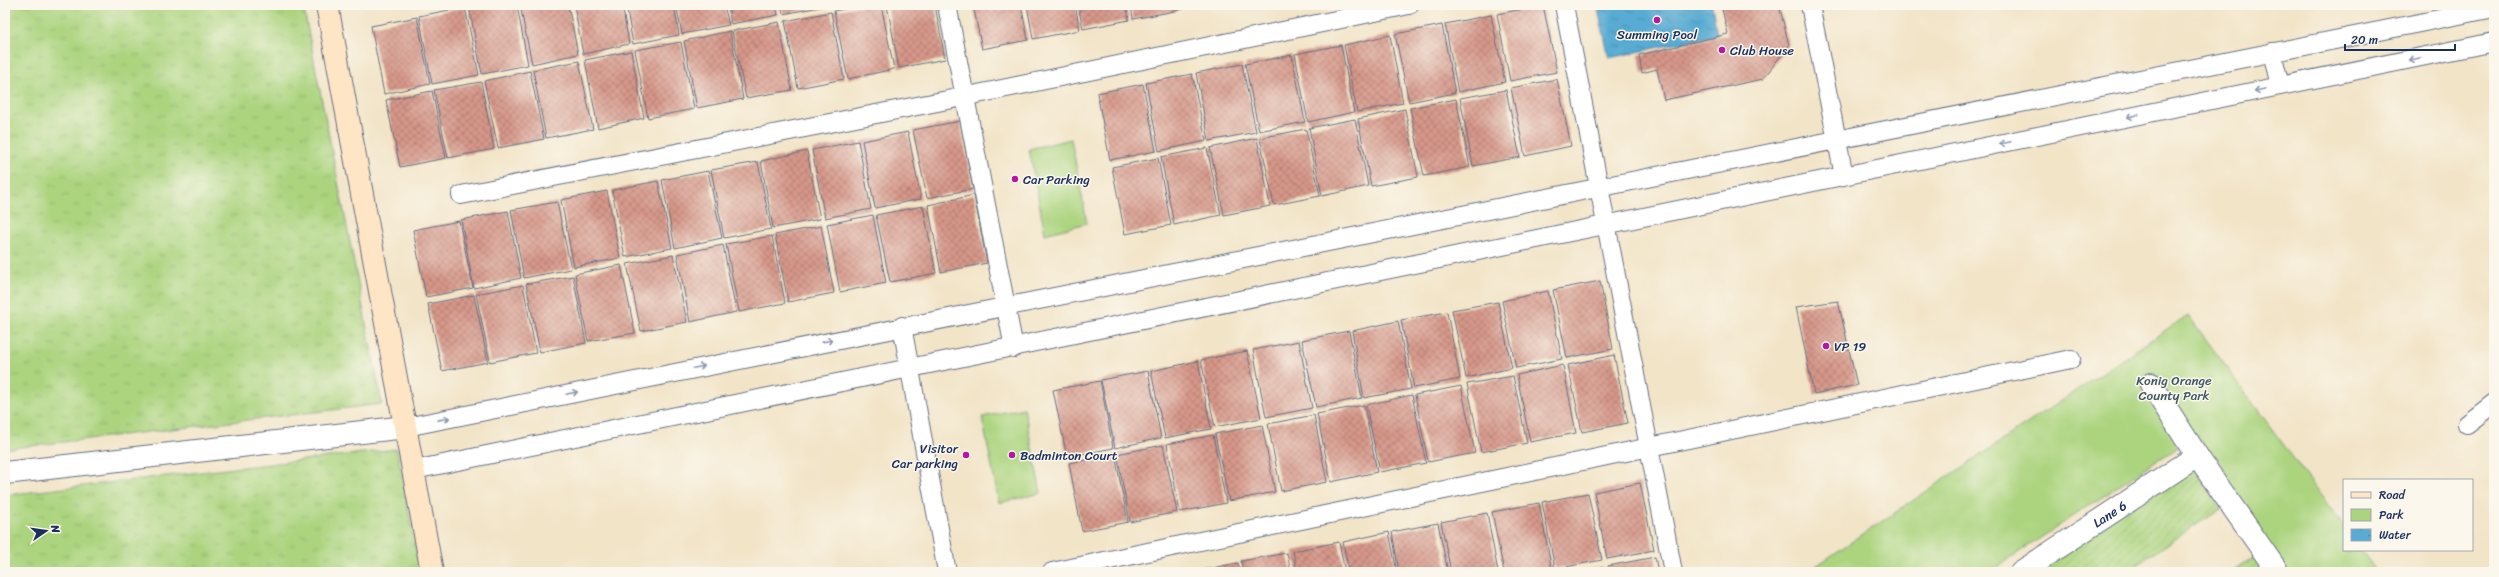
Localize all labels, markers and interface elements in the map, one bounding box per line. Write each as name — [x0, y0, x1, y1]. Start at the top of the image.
marker: Summing Pool — [1652, 15, 1662, 25]
place label: Summing Pool — [1617, 23, 1697, 46]
scale bar — [2345, 26, 2455, 52]
text: 20 m — [2351, 29, 2378, 51]
place label: Club House — [1730, 39, 1794, 62]
marker: Club House — [1717, 45, 1727, 55]
one-way arrow — [2409, 55, 2422, 63]
one-way arrow — [2254, 87, 2267, 95]
one-way arrow — [2126, 113, 2139, 121]
one-way arrow — [1999, 139, 2012, 147]
place label: Car Parking — [1023, 168, 1090, 191]
marker: Car Parking — [1010, 174, 1020, 184]
place label: VP 19 — [1834, 335, 1866, 358]
one-way arrow — [820, 337, 833, 345]
marker: VP 19 — [1821, 341, 1831, 351]
one-way arrow — [692, 363, 705, 371]
park label: Konig Orange County Park — [2136, 369, 2212, 407]
one-way arrow — [565, 389, 578, 397]
one-way arrow — [438, 415, 451, 423]
place label: Visitor Car parking — [892, 437, 959, 475]
place label: Badminton Court — [1020, 444, 1118, 467]
marker: Visitor Car parking — [961, 450, 971, 460]
marker: Badminton Court — [1007, 450, 1017, 460]
legend — [2343, 479, 2473, 551]
text: Road — [2379, 484, 2406, 506]
street label: Lane 6 — [2088, 494, 2131, 533]
text: Park — [2379, 504, 2404, 526]
north arrow — [26, 511, 66, 551]
text: N — [45, 522, 65, 535]
text: Water — [2379, 524, 2412, 546]

